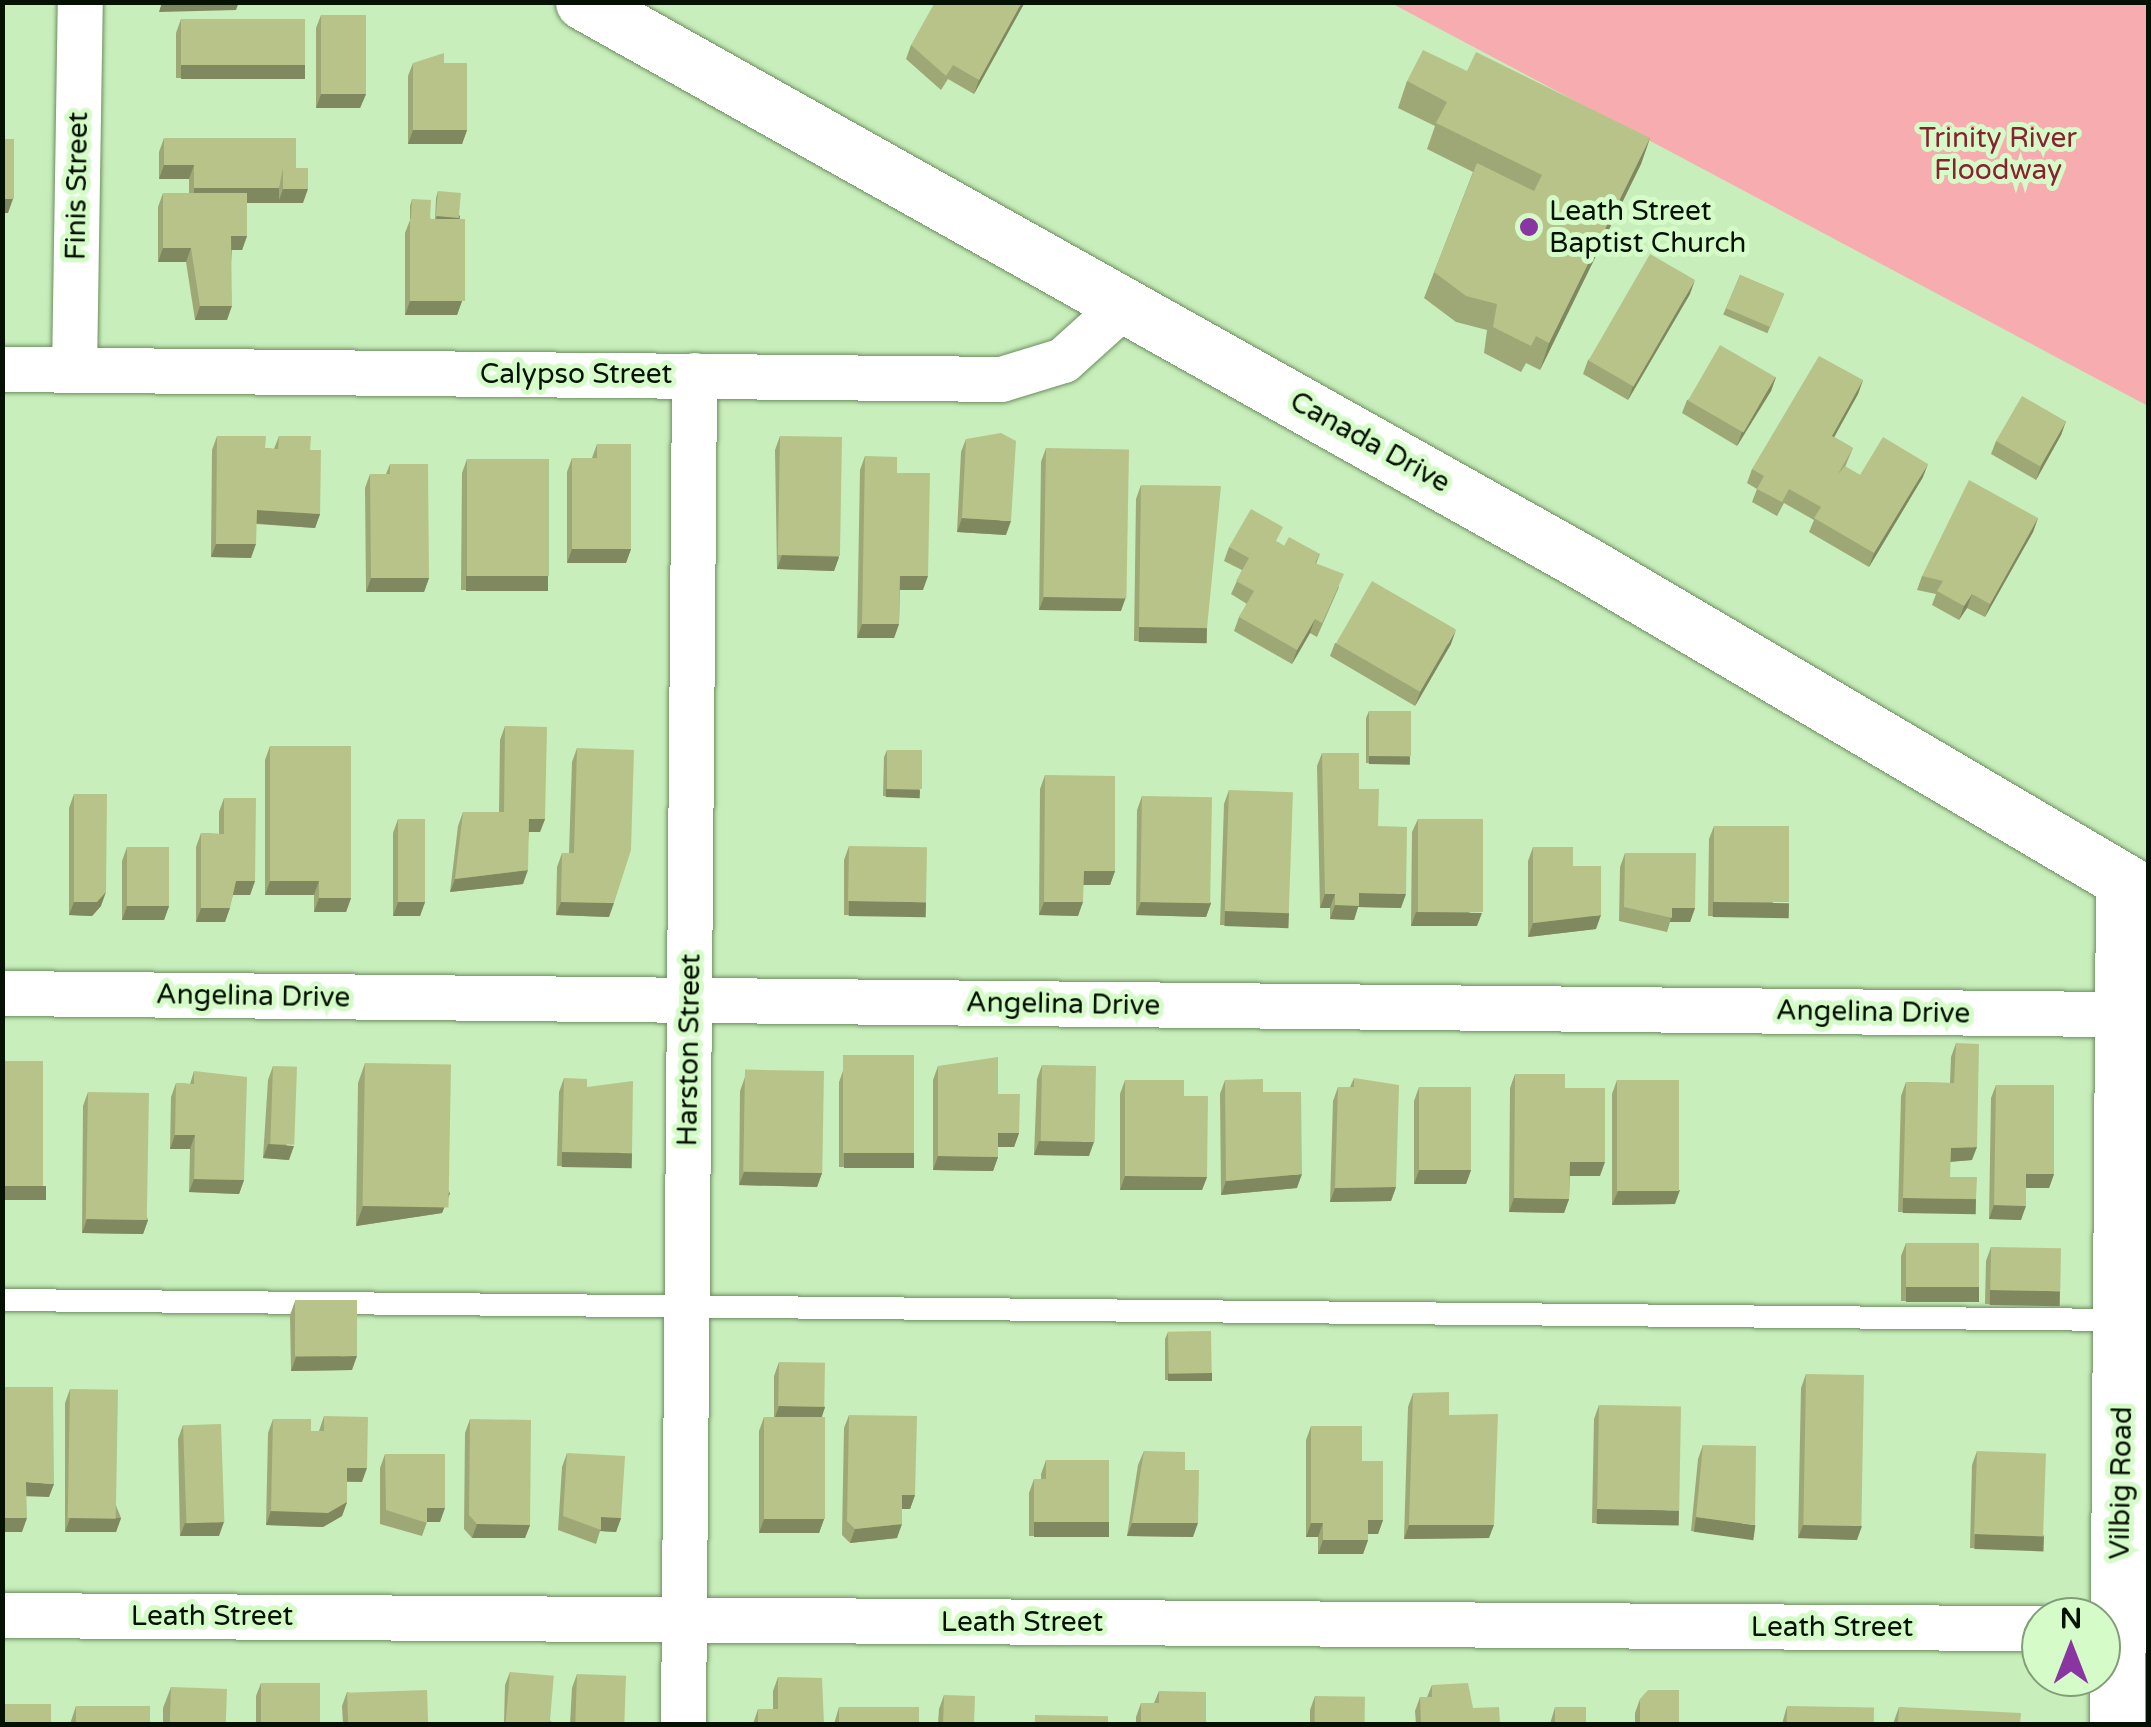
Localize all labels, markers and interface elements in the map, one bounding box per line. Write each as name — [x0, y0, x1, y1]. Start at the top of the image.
street label: Finis Street — [59, 111, 95, 261]
park label: Trinity River Floodway — [1919, 121, 2077, 187]
place label: Leath Street Baptist Church — [1549, 194, 1746, 260]
marker: Leath Street Baptist Church — [1518, 216, 1540, 238]
street label: Calypso Street — [480, 357, 672, 391]
street label: Canada Drive — [1284, 384, 1456, 500]
street label: Harston Street — [671, 953, 707, 1147]
street label: Angelina Drive — [156, 978, 350, 1014]
street label: Angelina Drive — [966, 986, 1160, 1022]
street label: Angelina Drive — [1776, 994, 1970, 1030]
street label: Vilbig Road — [2103, 1406, 2139, 1560]
north arrow — [2021, 1597, 2121, 1697]
street label: Leath Street — [131, 1599, 293, 1633]
text: N — [2060, 1602, 2082, 1636]
street label: Leath Street — [941, 1605, 1103, 1639]
street label: Leath Street — [1751, 1610, 1913, 1644]

